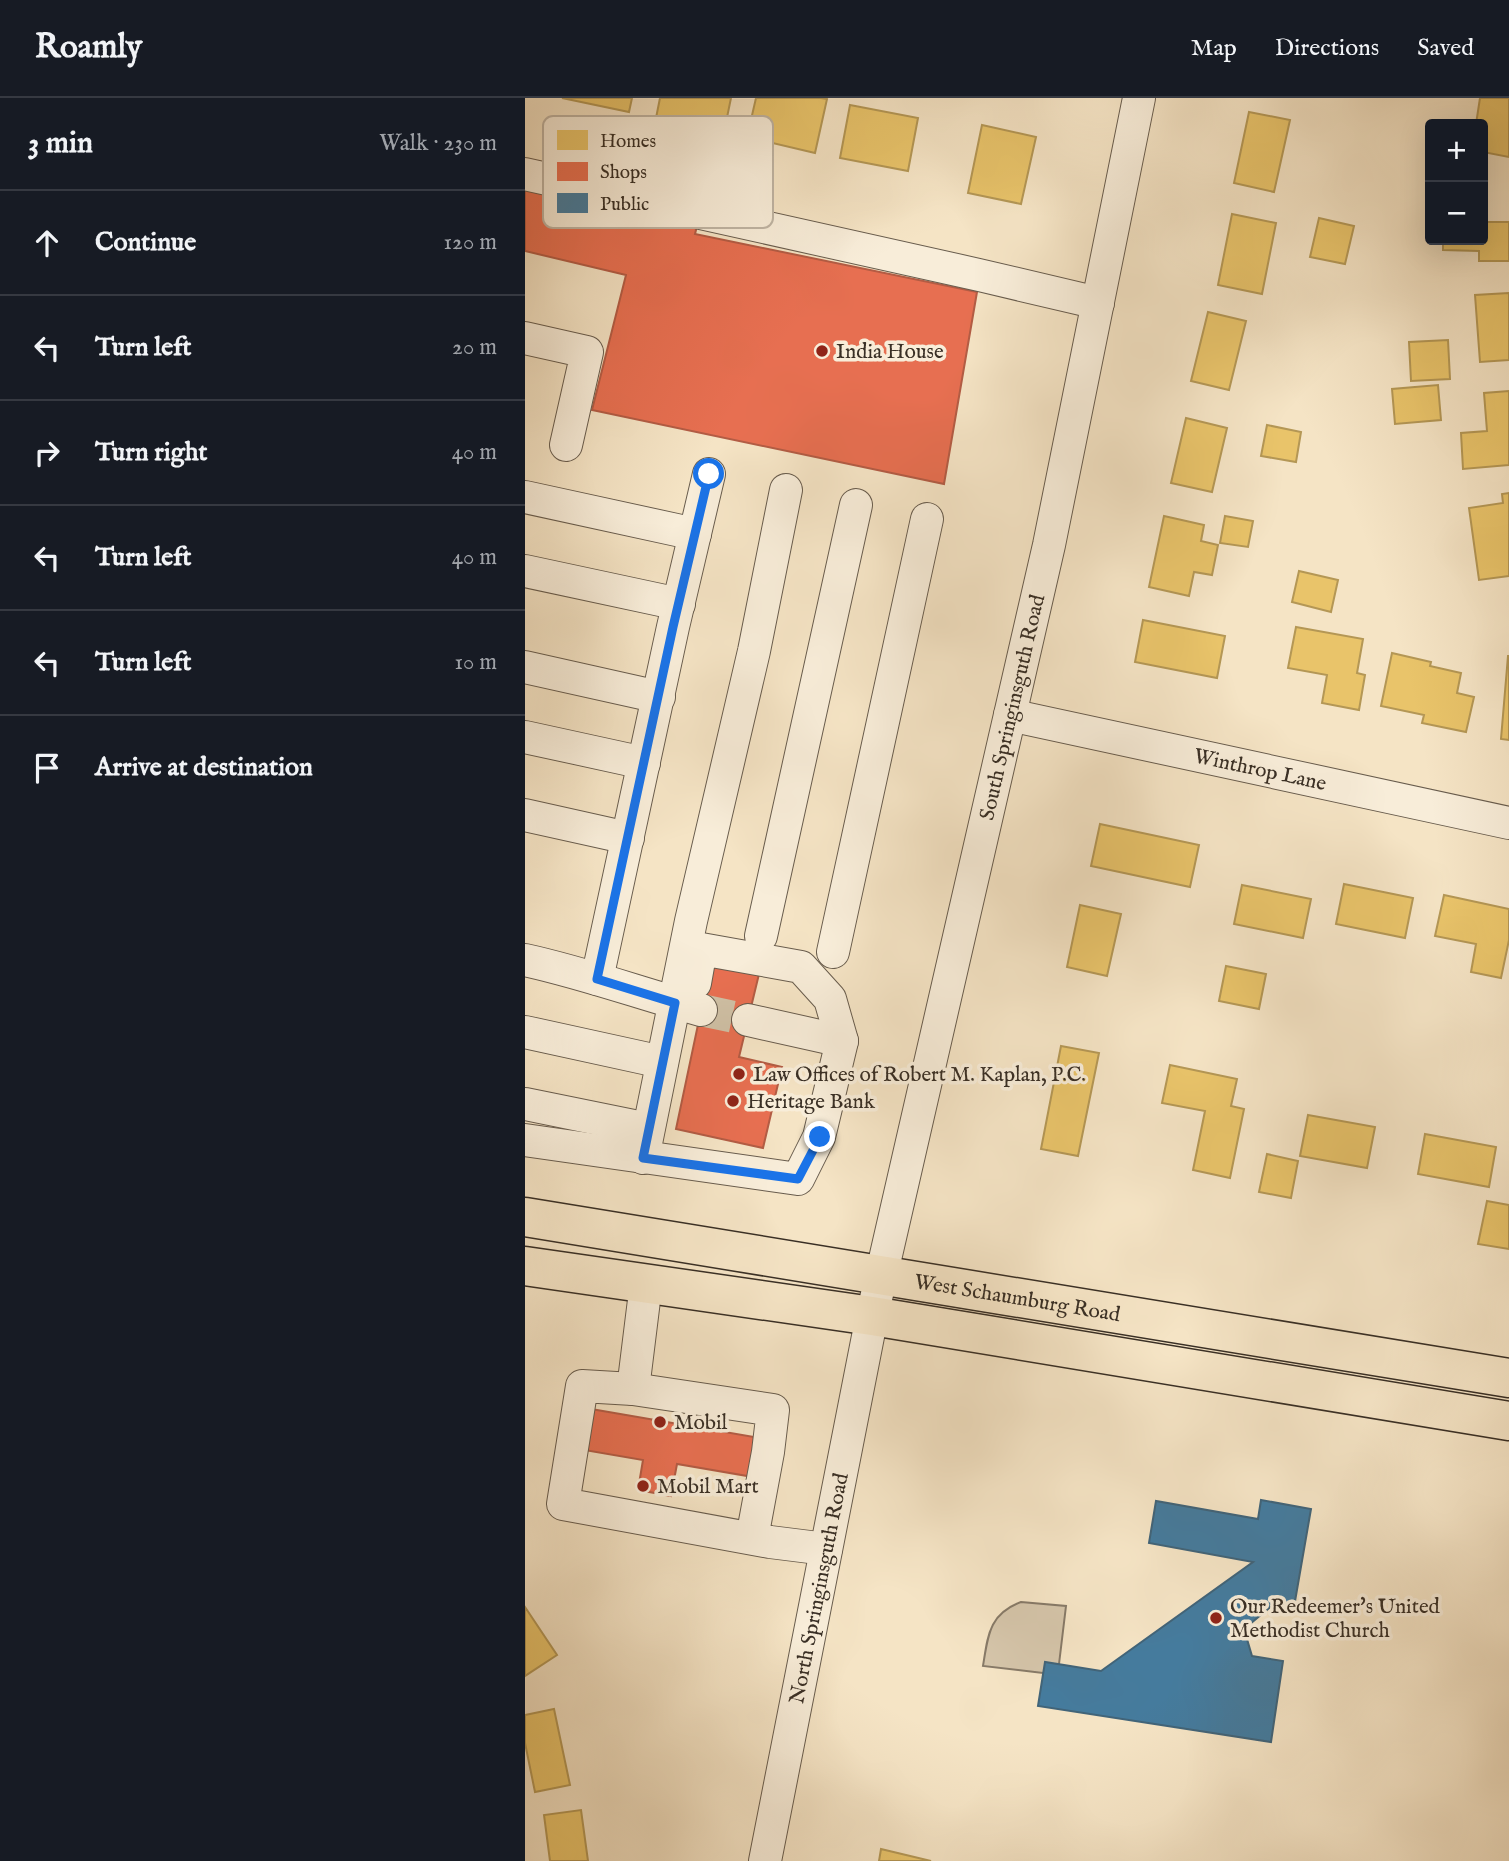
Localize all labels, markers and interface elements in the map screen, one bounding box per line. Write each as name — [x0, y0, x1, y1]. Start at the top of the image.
text: Roamly — [35, 27, 142, 69]
text: Map — [1191, 33, 1237, 64]
text: Directions — [1275, 33, 1379, 64]
text: Saved — [1417, 33, 1474, 64]
legend — [543, 116, 773, 228]
map controls — [1425, 119, 1488, 245]
button: + — [1425, 119, 1488, 182]
text: 3 min — [28, 125, 93, 163]
text: Walk · 230 m — [379, 129, 497, 158]
text: Homes — [600, 130, 656, 154]
text: Shops — [600, 161, 647, 185]
button: − — [1425, 182, 1488, 245]
text: Public — [600, 193, 649, 217]
icon: ahead — [28, 224, 66, 262]
text: Continue — [95, 226, 196, 259]
text: 120 m — [444, 228, 497, 257]
icon: left — [28, 329, 66, 367]
text: Turn left — [95, 331, 192, 364]
text: 20 m — [452, 333, 497, 362]
place label: India House — [836, 339, 944, 366]
marker: India House — [814, 343, 830, 359]
icon: right — [28, 434, 66, 472]
text: Turn right — [95, 436, 208, 469]
text: 40 m — [452, 438, 497, 467]
route start — [693, 458, 724, 489]
icon: left — [28, 539, 66, 577]
text: Turn left — [95, 541, 192, 574]
text: 40 m — [452, 543, 497, 572]
street label: South Springinsguth Road — [974, 591, 1052, 823]
icon: left — [28, 644, 66, 682]
text: Turn left — [95, 646, 192, 679]
text: 10 m — [454, 648, 497, 677]
street label: Winthrop Lane — [1191, 743, 1329, 798]
icon: arrive — [28, 749, 66, 787]
text: Arrive at destination — [95, 751, 313, 784]
place label: Law Offices of Robert M. Kaplan, P.C. — [753, 1062, 1086, 1089]
marker: Law Offices of Robert M. Kaplan, P.C. — [731, 1066, 747, 1082]
place label: Heritage Bank — [747, 1089, 876, 1116]
marker: Heritage Bank — [725, 1093, 741, 1109]
route end — [804, 1121, 835, 1152]
street label: West Schaumburg Road — [912, 1269, 1123, 1329]
place label: Mobil — [674, 1410, 728, 1437]
marker: Mobil — [652, 1414, 668, 1430]
street label: North Springinsguth Road — [784, 1470, 856, 1706]
place label: Mobil Mart — [657, 1474, 759, 1501]
marker: Mobil Mart — [635, 1478, 651, 1494]
place label: Our Redeemer's United Methodist Church — [1230, 1594, 1441, 1645]
marker: Our Redeemer's United Methodist Church — [1208, 1610, 1224, 1626]

